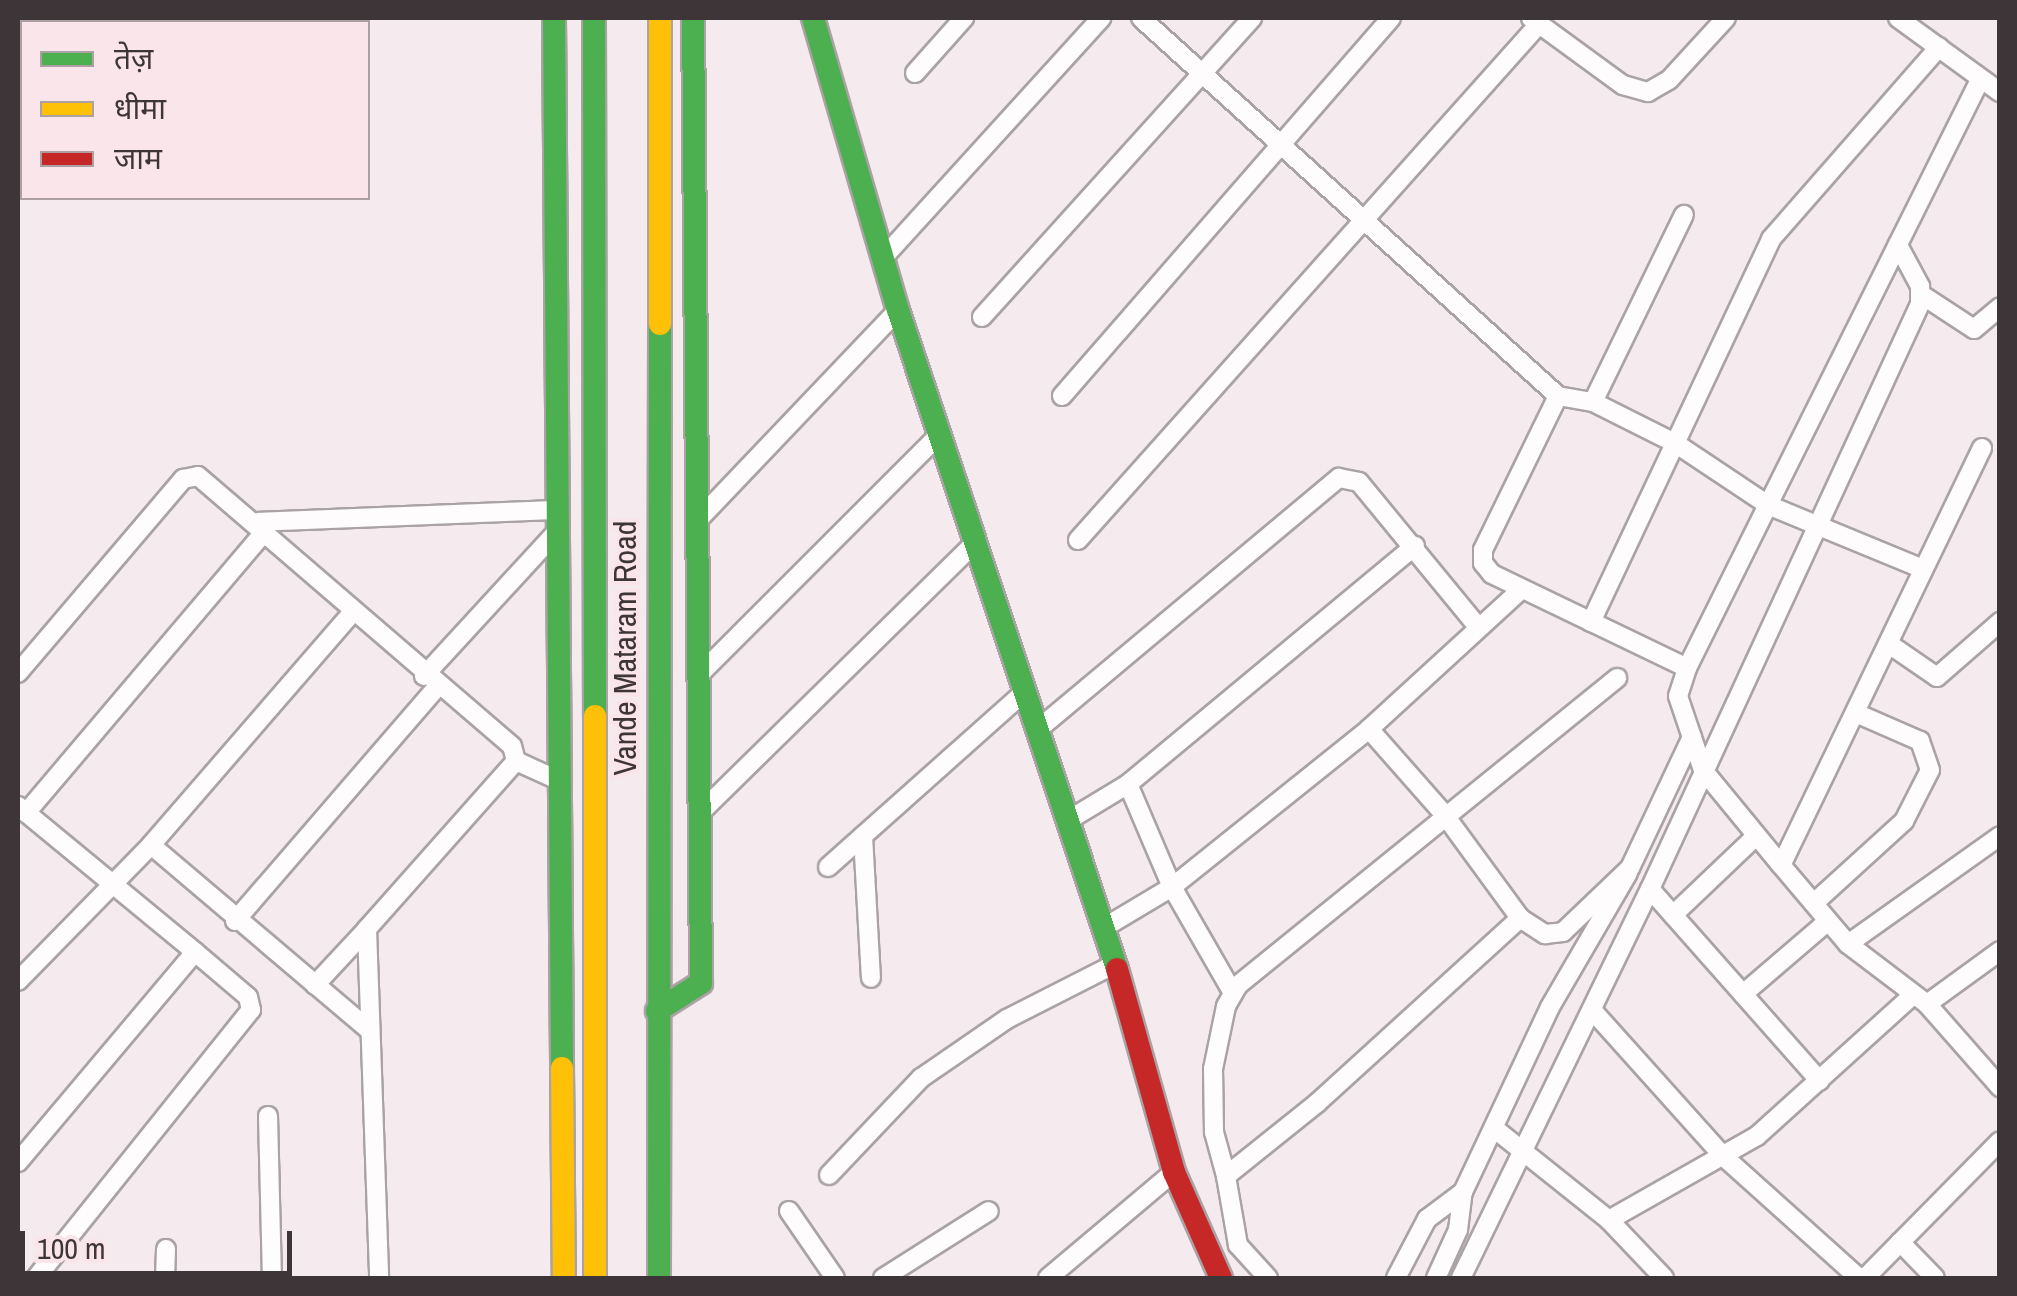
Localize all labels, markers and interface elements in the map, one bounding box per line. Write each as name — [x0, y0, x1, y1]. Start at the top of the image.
legend — [20, 20, 370, 200]
text: तेज़ — [114, 38, 153, 78]
text: धीमा — [114, 88, 166, 128]
text: जाम — [114, 138, 162, 178]
street label: Vande Mataram Road — [606, 521, 644, 775]
scale bar — [25, 1211, 298, 1273]
text: 100 m — [37, 1228, 105, 1268]

